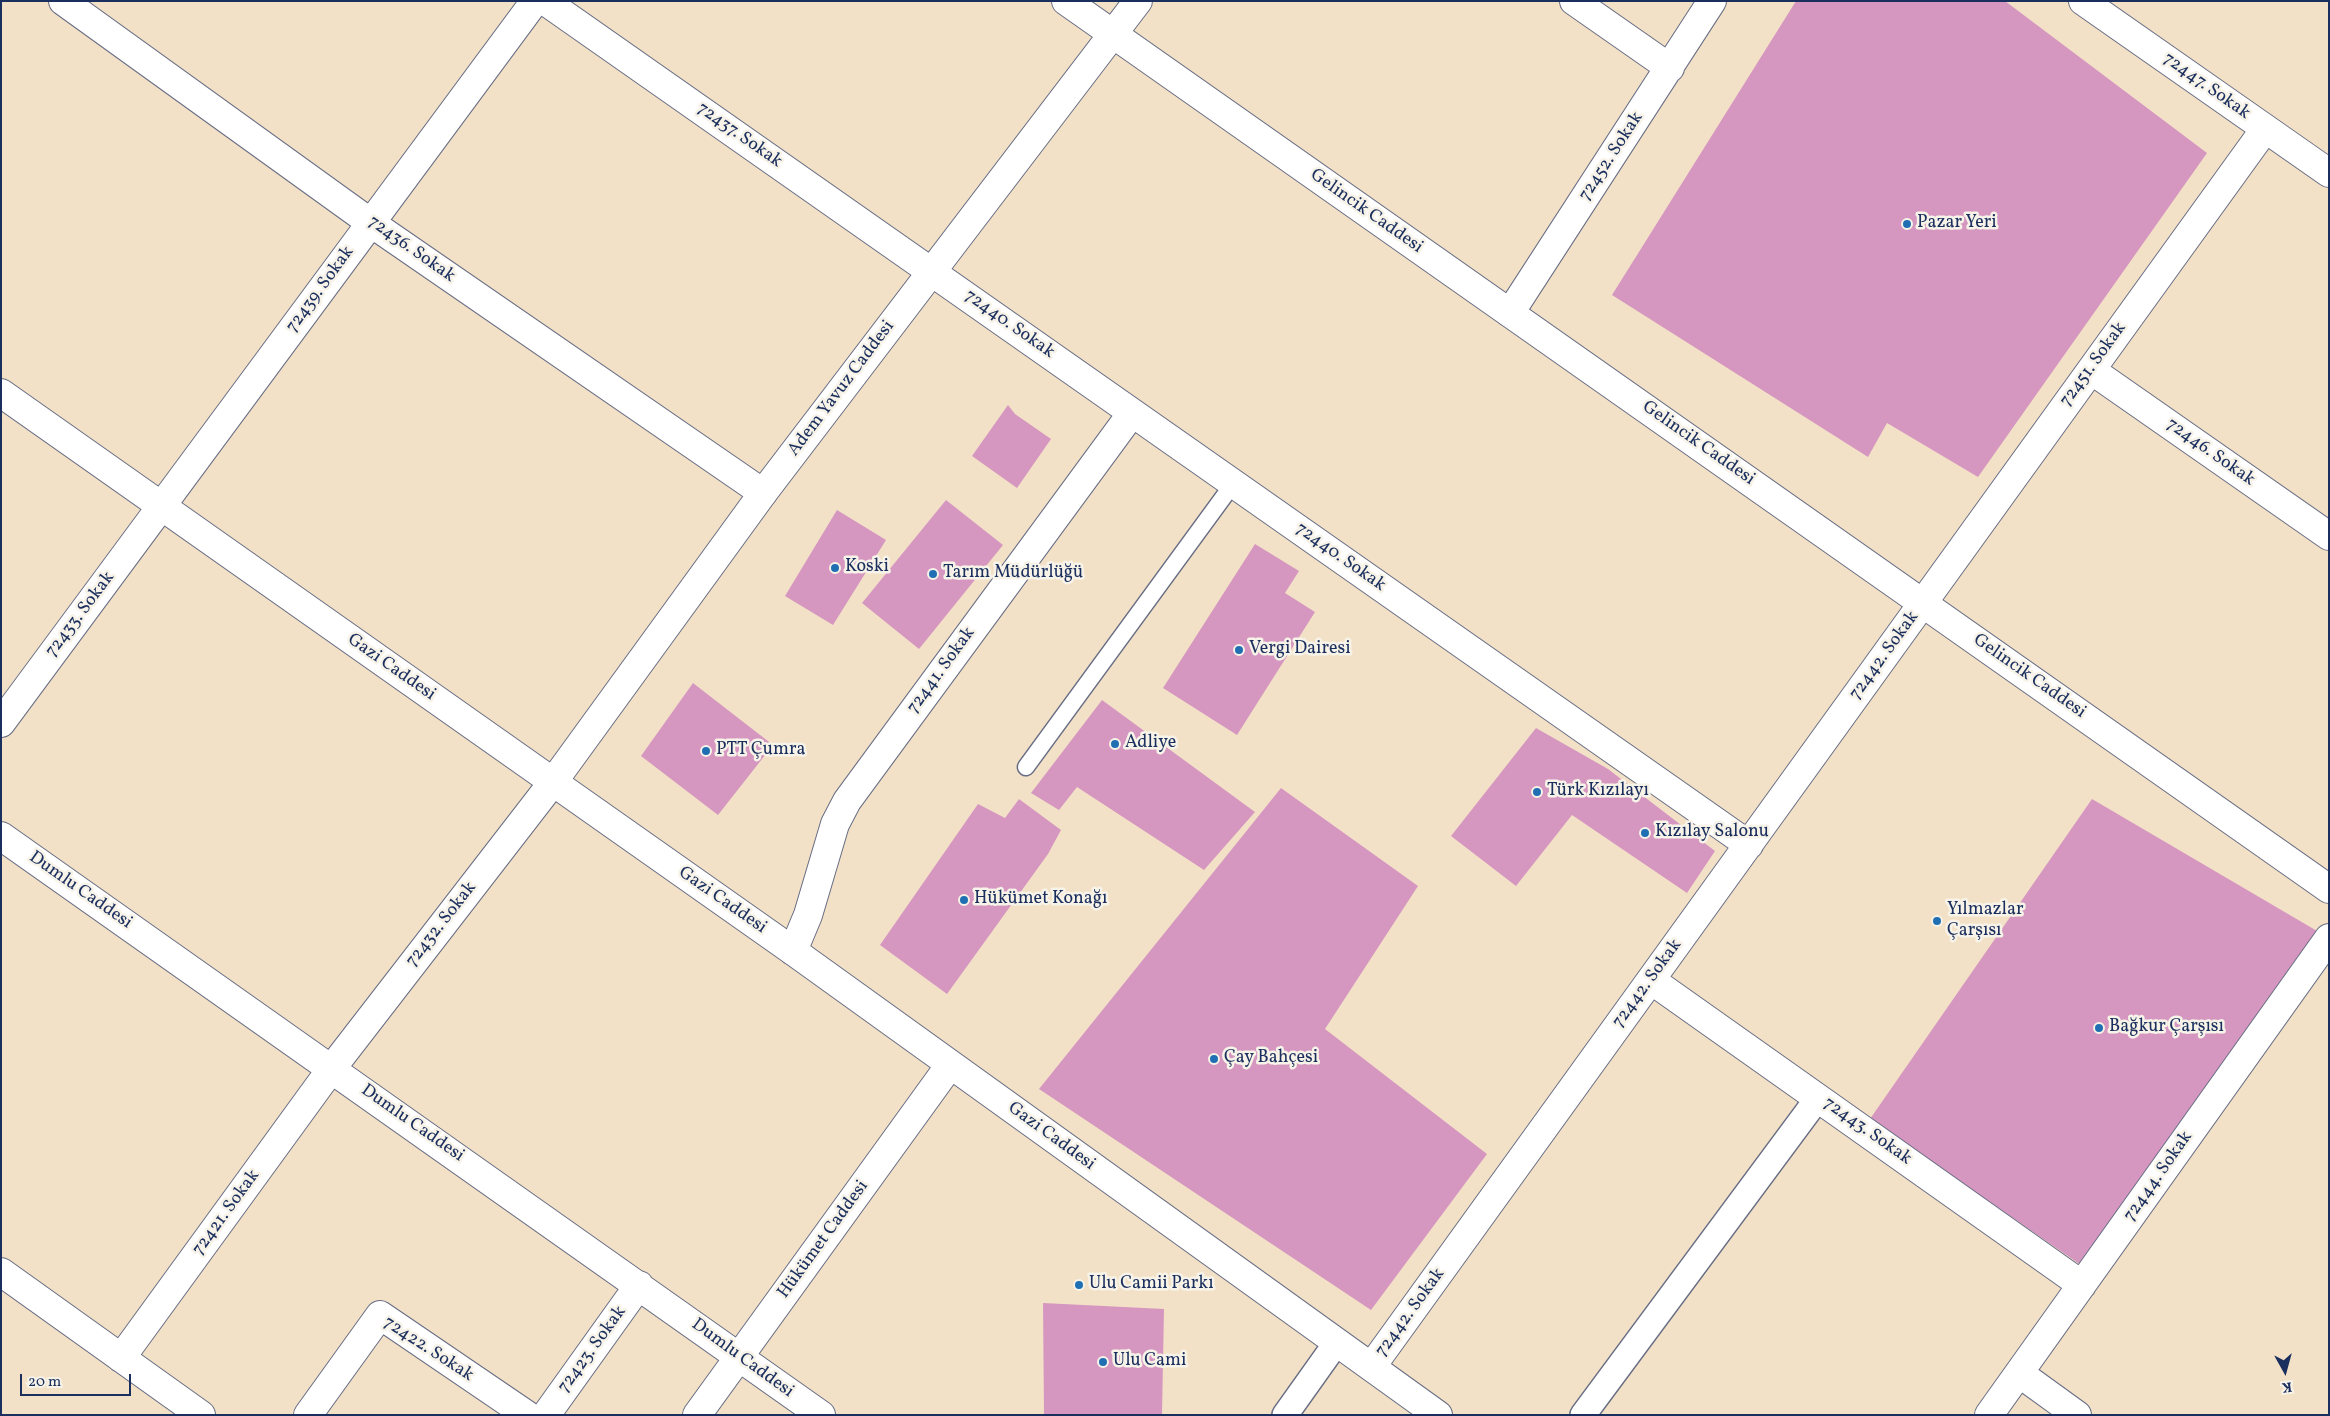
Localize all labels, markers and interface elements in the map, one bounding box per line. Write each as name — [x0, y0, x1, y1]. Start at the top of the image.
street label: 72447. Sokak — [2158, 49, 2254, 125]
street label: 72437. Sokak — [692, 99, 786, 173]
street label: 72452. Sokak — [1575, 108, 1649, 206]
street label: Gelincik Caddesi — [1305, 165, 1427, 259]
street label: 72436. Sokak — [363, 212, 459, 288]
place label: Pazar Yeri — [1917, 213, 1997, 235]
marker: Pazar Yeri — [1901, 218, 1913, 230]
street label: 72439. Sokak — [282, 243, 360, 337]
street label: 72440. Sokak — [960, 286, 1058, 364]
street label: Adem Yavuz Caddesi — [784, 317, 900, 461]
street label: 72451. Sokak — [2056, 319, 2132, 411]
street label: Gelincik Caddesi — [1637, 397, 1759, 491]
street label: 72446. Sokak — [2161, 414, 2259, 492]
street label: 72440. Sokak — [1291, 519, 1389, 597]
place label: Koski — [845, 557, 889, 579]
marker: Koski — [829, 562, 841, 574]
place label: Tarım Müdürlüğü — [943, 563, 1083, 585]
street label: 72433. Sokak — [42, 568, 120, 662]
marker: Tarım Müdürlüğü — [927, 568, 939, 580]
street label: 72442. Sokak — [1846, 607, 1924, 705]
street label: 72441. Sokak — [903, 623, 981, 719]
street label: Gazi Caddesi — [343, 630, 439, 706]
street label: Gelincik Caddesi — [1968, 630, 2090, 724]
place label: Vergi Dairesi — [1249, 639, 1351, 661]
marker: Vergi Dairesi — [1233, 644, 1245, 656]
place label: Adliye — [1125, 733, 1176, 755]
marker: Adliye — [1109, 738, 1121, 750]
place label: PTT Çumra — [716, 740, 805, 762]
marker: PTT Çumra — [700, 745, 712, 757]
place label: Türk Kızılayı — [1547, 781, 1649, 803]
marker: Türk Kızılayı — [1531, 786, 1543, 798]
place label: Kızılay Salonu — [1655, 822, 1769, 844]
marker: Kızılay Salonu — [1639, 827, 1651, 839]
street label: Dumlu Caddesi — [24, 847, 136, 935]
street label: Gazi Caddesi — [674, 863, 770, 939]
street label: 72432. Sokak — [402, 878, 482, 972]
place label: Hükümet Konağı — [974, 889, 1107, 911]
marker: Hükümet Konağı — [958, 894, 970, 906]
place label: Yılmazlar Çarşısı — [1947, 900, 2023, 942]
marker: Yılmazlar Çarşısı — [1931, 915, 1943, 927]
street label: 72442. Sokak — [1609, 935, 1687, 1033]
place label: Bağkur Çarşısı — [2109, 1017, 2224, 1039]
marker: Bağkur Çarşısı — [2093, 1022, 2105, 1034]
place label: Çay Bahçesi — [1224, 1048, 1318, 1070]
marker: Çay Bahçesi — [1208, 1053, 1220, 1065]
street label: Dumlu Caddesi — [356, 1080, 468, 1168]
street label: 72443. Sokak — [1819, 1094, 1915, 1170]
street label: Gazi Caddesi — [1003, 1098, 1099, 1176]
street label: 72444. Sokak — [2120, 1128, 2198, 1226]
street label: 72421. Sokak — [189, 1166, 265, 1260]
street label: Hükümet Caddesi — [774, 1177, 874, 1303]
street label: 72442. Sokak — [1372, 1264, 1450, 1362]
place label: Ulu Camii Parkı — [1089, 1274, 1214, 1296]
marker: Ulu Camii Parkı — [1073, 1279, 1085, 1291]
street label: 72423. Sokak — [554, 1302, 632, 1398]
street label: 72422. Sokak — [379, 1313, 477, 1387]
street label: Dumlu Caddesi — [687, 1315, 797, 1403]
north arrow — [2260, 1346, 2310, 1396]
place label: Ulu Cami — [1113, 1351, 1186, 1373]
marker: Ulu Cami — [1097, 1356, 1109, 1368]
scale bar — [22, 1364, 134, 1396]
text: 20 m — [28, 1372, 61, 1393]
text: K — [2281, 1376, 2293, 1396]

